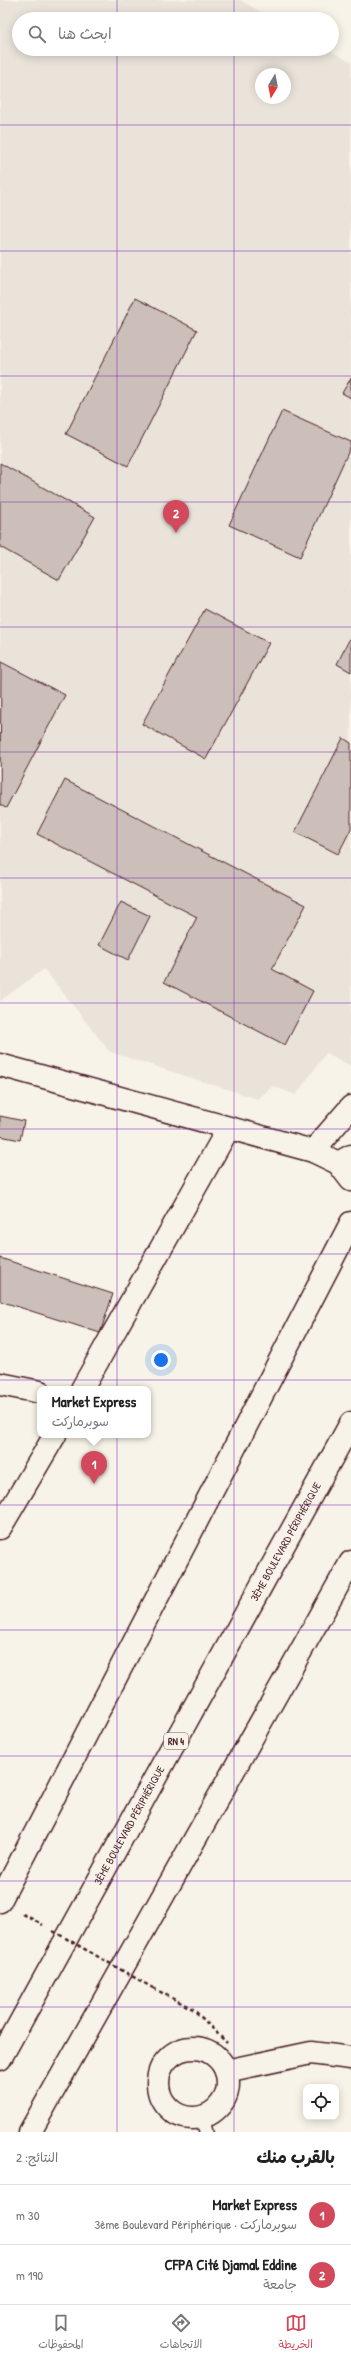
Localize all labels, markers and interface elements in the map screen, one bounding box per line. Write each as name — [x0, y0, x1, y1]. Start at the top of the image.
search box — [12, 12, 339, 56]
icon: search — [26, 23, 48, 45]
text: ابحث هنا — [58, 23, 112, 44]
north arrow — [255, 68, 291, 104]
pin: 2 — [163, 500, 189, 533]
your location — [151, 1350, 171, 1370]
popup — [37, 1386, 151, 1438]
text: Market Express — [52, 1391, 136, 1412]
text: سوبرماركت — [52, 1412, 109, 1430]
pin: 1 — [81, 1451, 107, 1484]
street label: 3ÈME BOULEVARD PÉRIPHÉRIQUE — [247, 1480, 324, 1603]
road number: RN 4 — [164, 1733, 188, 1749]
street label: 3ÈME BOULEVARD PÉRIPHÉRIQUE — [91, 1763, 167, 1887]
map controls — [303, 2084, 339, 2120]
button: locate — [303, 2084, 339, 2120]
text: بالقرب منك — [257, 2145, 335, 2168]
text: النتائج: 2 — [16, 2148, 58, 2166]
text: Market Express — [213, 2194, 297, 2215]
text: 30 m — [16, 2206, 40, 2224]
text: 1 — [320, 2206, 324, 2224]
text: سوبرماركت · 3ème Boulevard Périphérique — [94, 2215, 297, 2233]
text: CFPA Cité Djamal Eddine — [165, 2254, 297, 2275]
text: 190 m — [16, 2266, 43, 2284]
text: 2 — [319, 2266, 325, 2284]
text: جامعة — [263, 2275, 297, 2293]
tab: المحفوظات — [38, 2312, 83, 2354]
tab: الاتجاهات — [160, 2312, 202, 2354]
tab: الخريطة — [279, 2312, 313, 2354]

